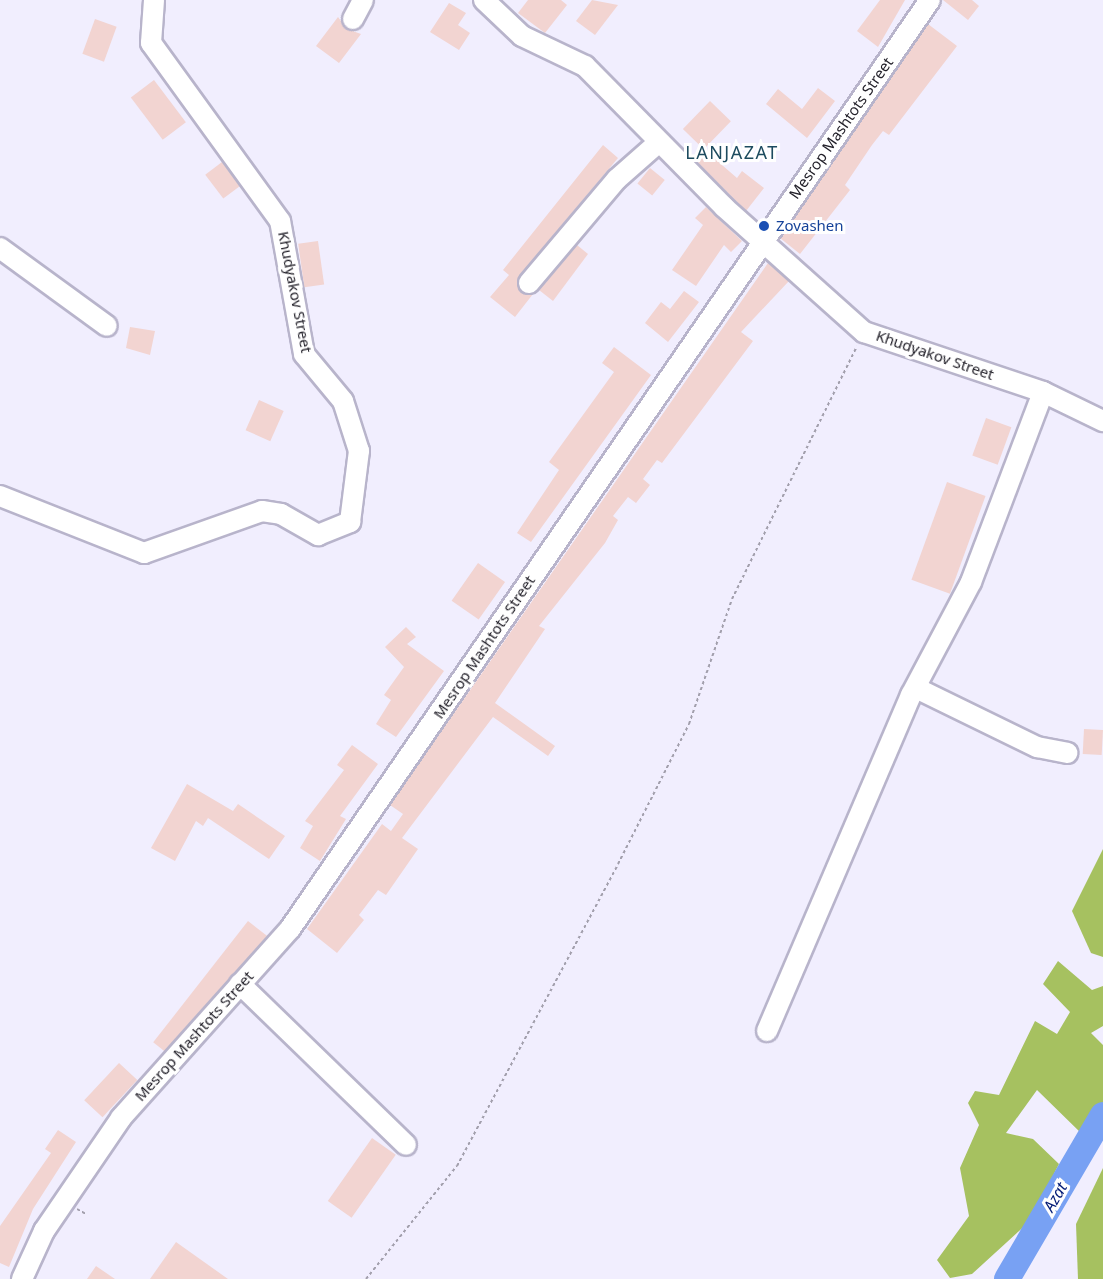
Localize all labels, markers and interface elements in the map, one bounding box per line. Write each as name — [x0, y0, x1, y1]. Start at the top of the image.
street label: Mesrop Mashtots Street — [785, 54, 897, 202]
district label: LANJAZAT — [685, 141, 779, 163]
place label: Zovashen — [776, 217, 844, 235]
marker: Zovashen — [757, 219, 771, 233]
street label: Khudyakov Street — [274, 230, 316, 354]
street label: Khudyakov Street — [874, 326, 996, 384]
street label: Mesrop Mashtots Street — [429, 572, 539, 722]
street label: Mesrop Mashtots Street — [131, 967, 257, 1105]
water label: Azat — [1039, 1179, 1071, 1215]

